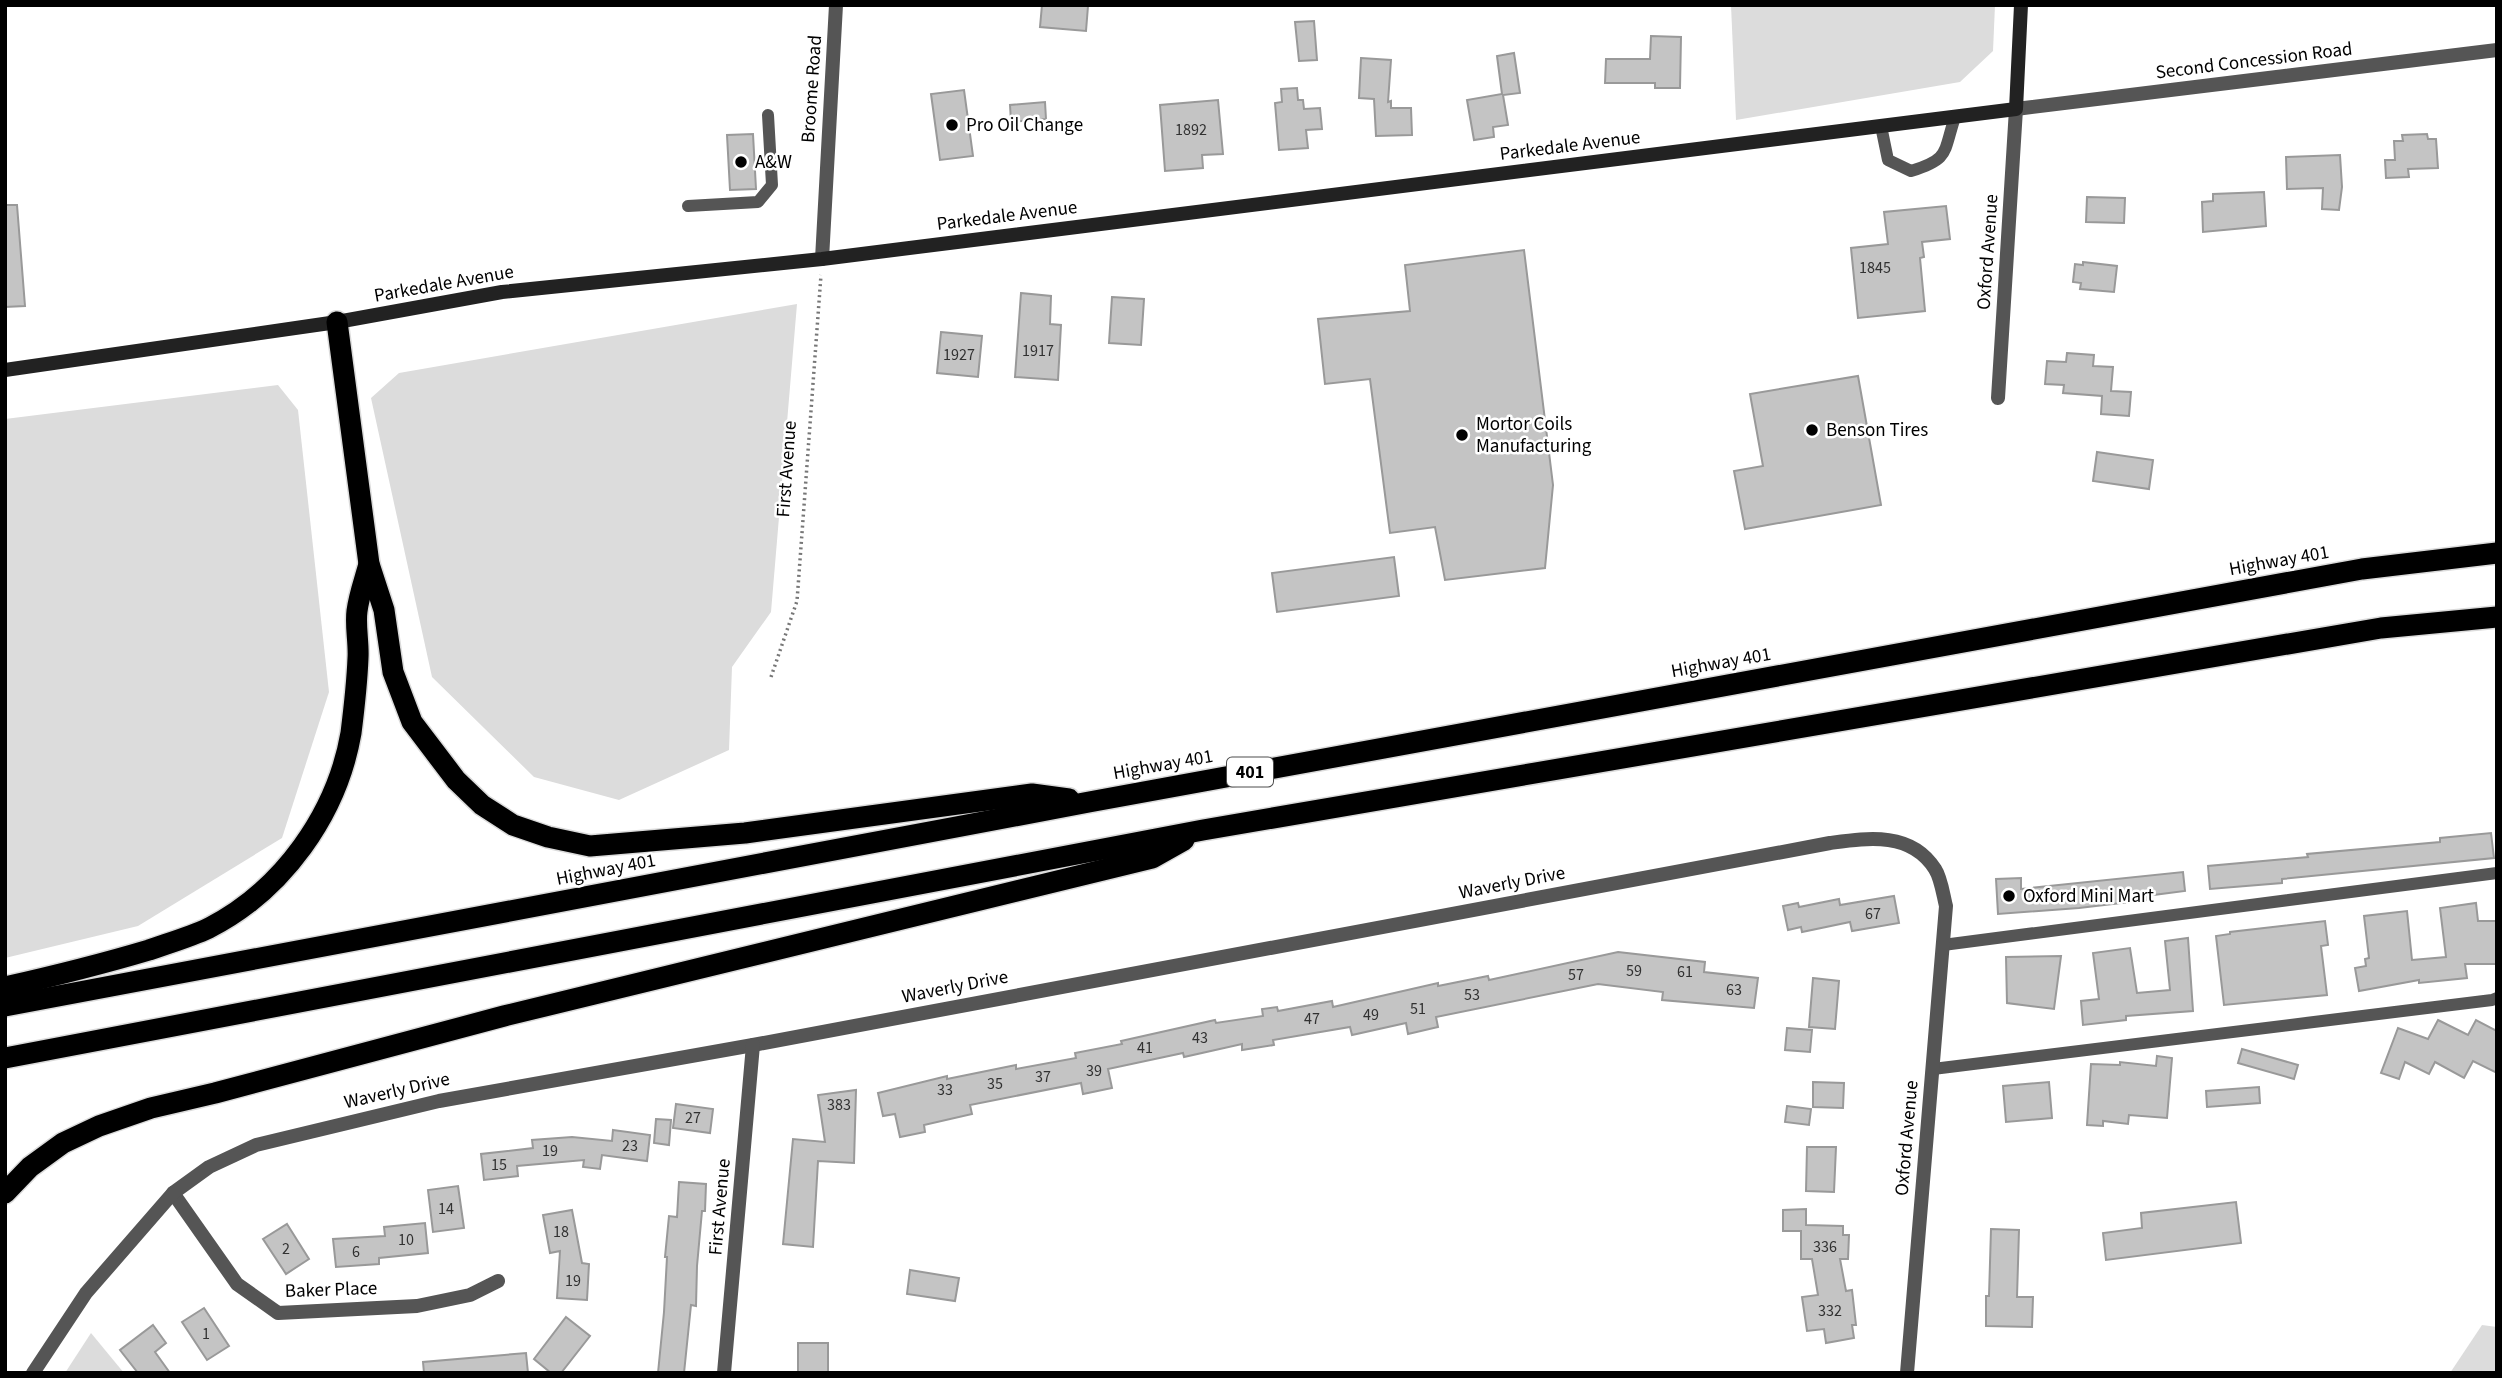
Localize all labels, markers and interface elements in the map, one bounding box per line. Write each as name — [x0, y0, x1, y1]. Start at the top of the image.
street label: Broome Road — [795, 34, 829, 144]
street label: Second Concession Road — [2154, 36, 2354, 86]
place label: Pro Oil Change — [966, 112, 1083, 139]
marker: Pro Oil Change — [944, 117, 960, 133]
house number: 1892 — [1175, 119, 1207, 141]
street label: Parkedale Avenue — [1498, 124, 1642, 168]
place label: A&W — [755, 149, 792, 176]
marker: A&W — [733, 154, 749, 170]
street label: Oxford Avenue — [1970, 193, 2006, 311]
street label: Parkedale Avenue — [935, 194, 1079, 238]
house number: 1845 — [1859, 257, 1891, 279]
street label: Parkedale Avenue — [372, 258, 516, 310]
house number: 1917 — [1022, 340, 1054, 362]
house number: 1927 — [943, 344, 975, 366]
place label: Mortor Coils Manufacturing — [1476, 411, 1592, 460]
place label: Benson Tires — [1826, 417, 1928, 444]
street label: First Avenue — [770, 420, 804, 518]
marker: Benson Tires — [1804, 422, 1820, 438]
marker: Mortor Coils Manufacturing — [1454, 427, 1470, 443]
street label: Highway 401 — [2227, 539, 2331, 583]
street label: Highway 401 — [1669, 641, 1773, 685]
street label: Highway 401 — [1111, 743, 1215, 787]
road number: 401 — [1227, 758, 1273, 786]
street label: Highway 401 — [554, 847, 658, 893]
street label: Waverly Drive — [1457, 859, 1567, 907]
place label: Oxford Mini Mart — [2023, 883, 2155, 910]
marker: Oxford Mini Mart — [2001, 888, 2017, 904]
house number: 67 — [1865, 903, 1881, 925]
house number: 59 — [1626, 960, 1642, 982]
house number: 61 — [1677, 961, 1693, 983]
street label: Waverly Drive — [900, 963, 1010, 1011]
house number: 57 — [1568, 964, 1584, 986]
house number: 63 — [1726, 979, 1742, 1001]
house number: 53 — [1464, 984, 1480, 1006]
house number: 51 — [1410, 998, 1426, 1020]
house number: 49 — [1363, 1004, 1379, 1026]
house number: 47 — [1304, 1008, 1320, 1030]
house number: 43 — [1192, 1027, 1208, 1049]
house number: 41 — [1137, 1037, 1153, 1059]
house number: 39 — [1086, 1060, 1102, 1082]
street label: Waverly Drive — [341, 1066, 453, 1116]
house number: 37 — [1035, 1066, 1051, 1088]
house number: 35 — [987, 1073, 1003, 1095]
house number: 33 — [937, 1079, 953, 1101]
street label: Oxford Avenue — [1889, 1079, 1925, 1197]
house number: 383 — [827, 1094, 851, 1116]
house number: 27 — [685, 1107, 701, 1129]
house number: 23 — [622, 1135, 638, 1157]
house number: 19 — [542, 1140, 558, 1162]
house number: 15 — [491, 1154, 507, 1176]
street label: First Avenue — [702, 1158, 738, 1256]
house number: 14 — [438, 1198, 454, 1220]
house number: 18 — [553, 1221, 569, 1243]
house number: 10 — [398, 1229, 414, 1251]
house number: 336 — [1813, 1236, 1837, 1258]
house number: 2 — [282, 1238, 290, 1260]
house number: 6 — [352, 1241, 360, 1263]
house number: 19 — [565, 1270, 581, 1292]
street label: Baker Place — [284, 1275, 378, 1305]
house number: 332 — [1818, 1300, 1842, 1322]
house number: 1 — [202, 1323, 210, 1345]

